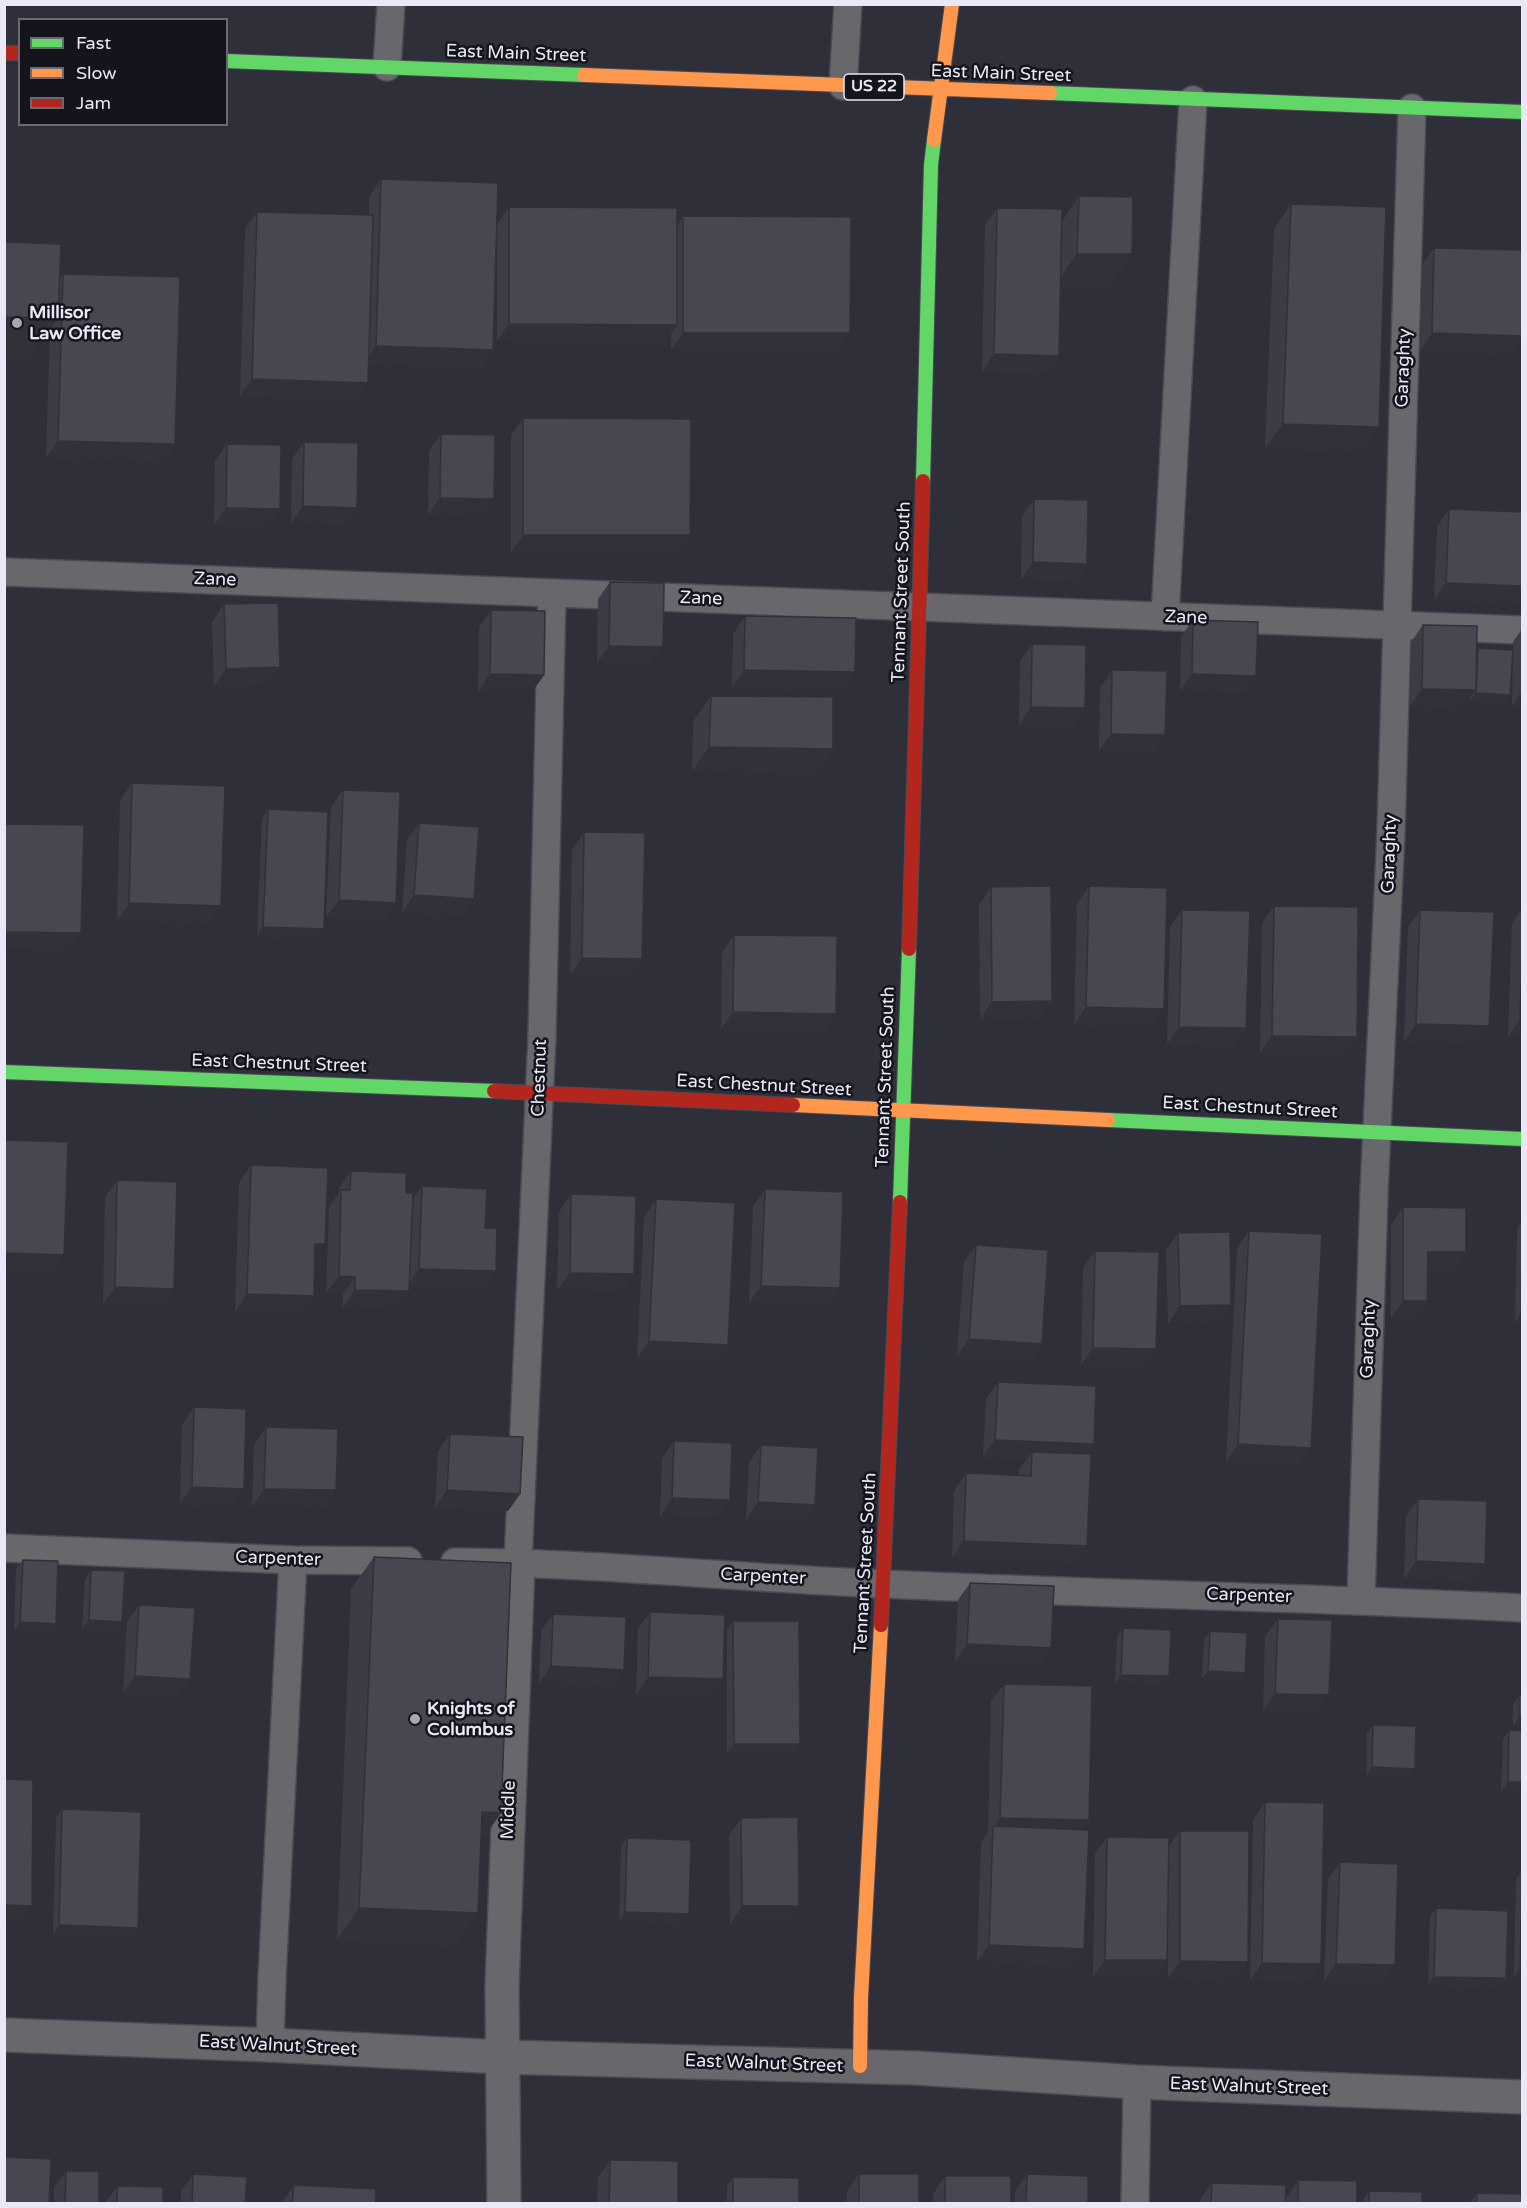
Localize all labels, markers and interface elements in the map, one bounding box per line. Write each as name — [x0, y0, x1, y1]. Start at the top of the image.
legend — [18, 18, 228, 126]
text: Fast — [76, 32, 111, 54]
street label: East Main Street — [445, 41, 587, 67]
street label: East Main Street — [930, 61, 1072, 87]
text: Slow — [76, 62, 117, 84]
road number: US 22 — [844, 74, 904, 100]
text: Jam — [76, 92, 111, 114]
place label: Millisor Law Office — [29, 302, 121, 344]
marker: Millisor Law Office — [10, 316, 24, 330]
street label: Garaghty — [1392, 328, 1416, 408]
street label: Tennant Street South — [888, 501, 916, 683]
street label: Zane — [193, 568, 237, 592]
street label: Zane — [679, 587, 723, 611]
street label: Zane — [1164, 606, 1208, 630]
street label: Garaghty — [1378, 814, 1402, 894]
street label: Tennant Street South — [872, 986, 900, 1168]
street label: Chestnut — [528, 1039, 552, 1117]
street label: East Chestnut Street — [191, 1050, 367, 1078]
street label: East Chestnut Street — [676, 1071, 852, 1101]
street label: East Chestnut Street — [1162, 1093, 1338, 1123]
street label: Garaghty — [1357, 1299, 1381, 1379]
street label: Tennant Street South — [850, 1472, 882, 1654]
street label: Carpenter — [235, 1547, 321, 1571]
street label: Carpenter — [720, 1564, 806, 1590]
street label: Carpenter — [1206, 1584, 1292, 1608]
place label: Knights of Columbus — [427, 1698, 515, 1740]
marker: Knights of Columbus — [408, 1712, 422, 1726]
street label: Middle — [497, 1780, 521, 1840]
street label: East Walnut Street — [198, 2031, 358, 2061]
street label: East Walnut Street — [684, 2050, 844, 2078]
street label: East Walnut Street — [1169, 2073, 1329, 2101]

